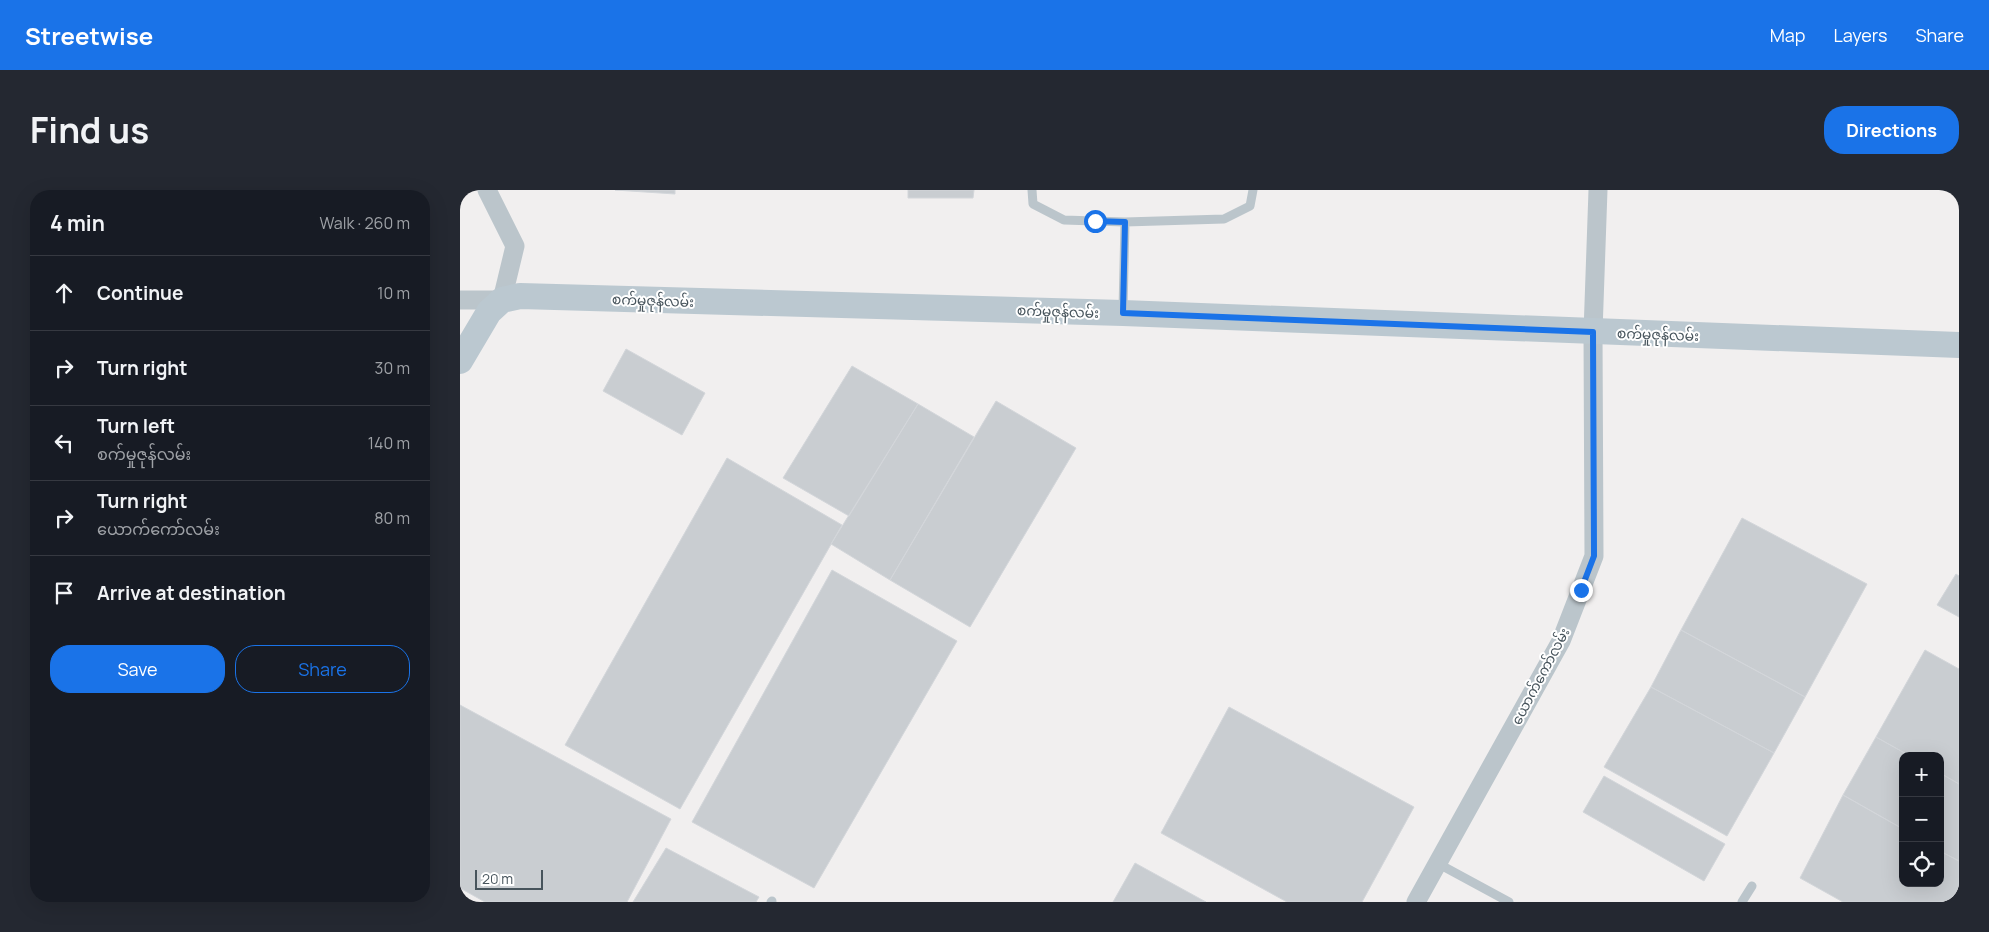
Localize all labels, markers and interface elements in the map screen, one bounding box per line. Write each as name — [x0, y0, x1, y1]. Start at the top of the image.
text: Streetwise — [25, 19, 153, 52]
text: Map — [1770, 23, 1805, 47]
text: Layers — [1833, 23, 1887, 47]
text: Share — [1915, 23, 1964, 47]
text: Find us — [30, 106, 149, 154]
button: Directions — [1824, 106, 1959, 154]
text: 4 min — [50, 209, 105, 237]
route start — [1084, 210, 1107, 233]
text: Walk · 260 m — [320, 212, 410, 234]
icon: ahead — [50, 279, 78, 307]
text: Continue — [97, 280, 183, 306]
text: 10 m — [377, 282, 410, 304]
street label: စက်မှုဇုန်လမ်း — [611, 289, 694, 314]
street label: စက်မှုဇုန်လမ်း — [1016, 300, 1099, 325]
street label: စက်မှုဇုန်လမ်း — [1616, 323, 1699, 348]
icon: right — [50, 354, 78, 382]
text: Turn right — [97, 355, 187, 381]
text: 30 m — [375, 357, 410, 379]
text: Turn left — [97, 413, 175, 439]
icon: left — [50, 429, 78, 457]
text: 140 m — [368, 432, 410, 454]
text: စက်မှုဇုန်လမ်း — [97, 443, 191, 465]
text: Turn right — [97, 488, 187, 514]
icon: right — [50, 504, 78, 532]
text: 80 m — [374, 507, 410, 529]
text: ယောက်ကော်လမ်း — [97, 518, 220, 540]
icon: arrive — [50, 579, 78, 607]
route end — [1570, 579, 1593, 602]
text: Arrive at destination — [97, 580, 286, 606]
street label: ယောက်ကော်လမ်း — [1506, 624, 1574, 728]
button: Save — [50, 645, 225, 693]
button: Share — [235, 645, 410, 693]
map controls — [1899, 752, 1944, 887]
button: + — [1899, 752, 1944, 797]
button: − — [1899, 797, 1944, 842]
button: locate — [1899, 842, 1944, 887]
scale bar — [475, 867, 542, 890]
text: 20 m — [482, 869, 513, 888]

